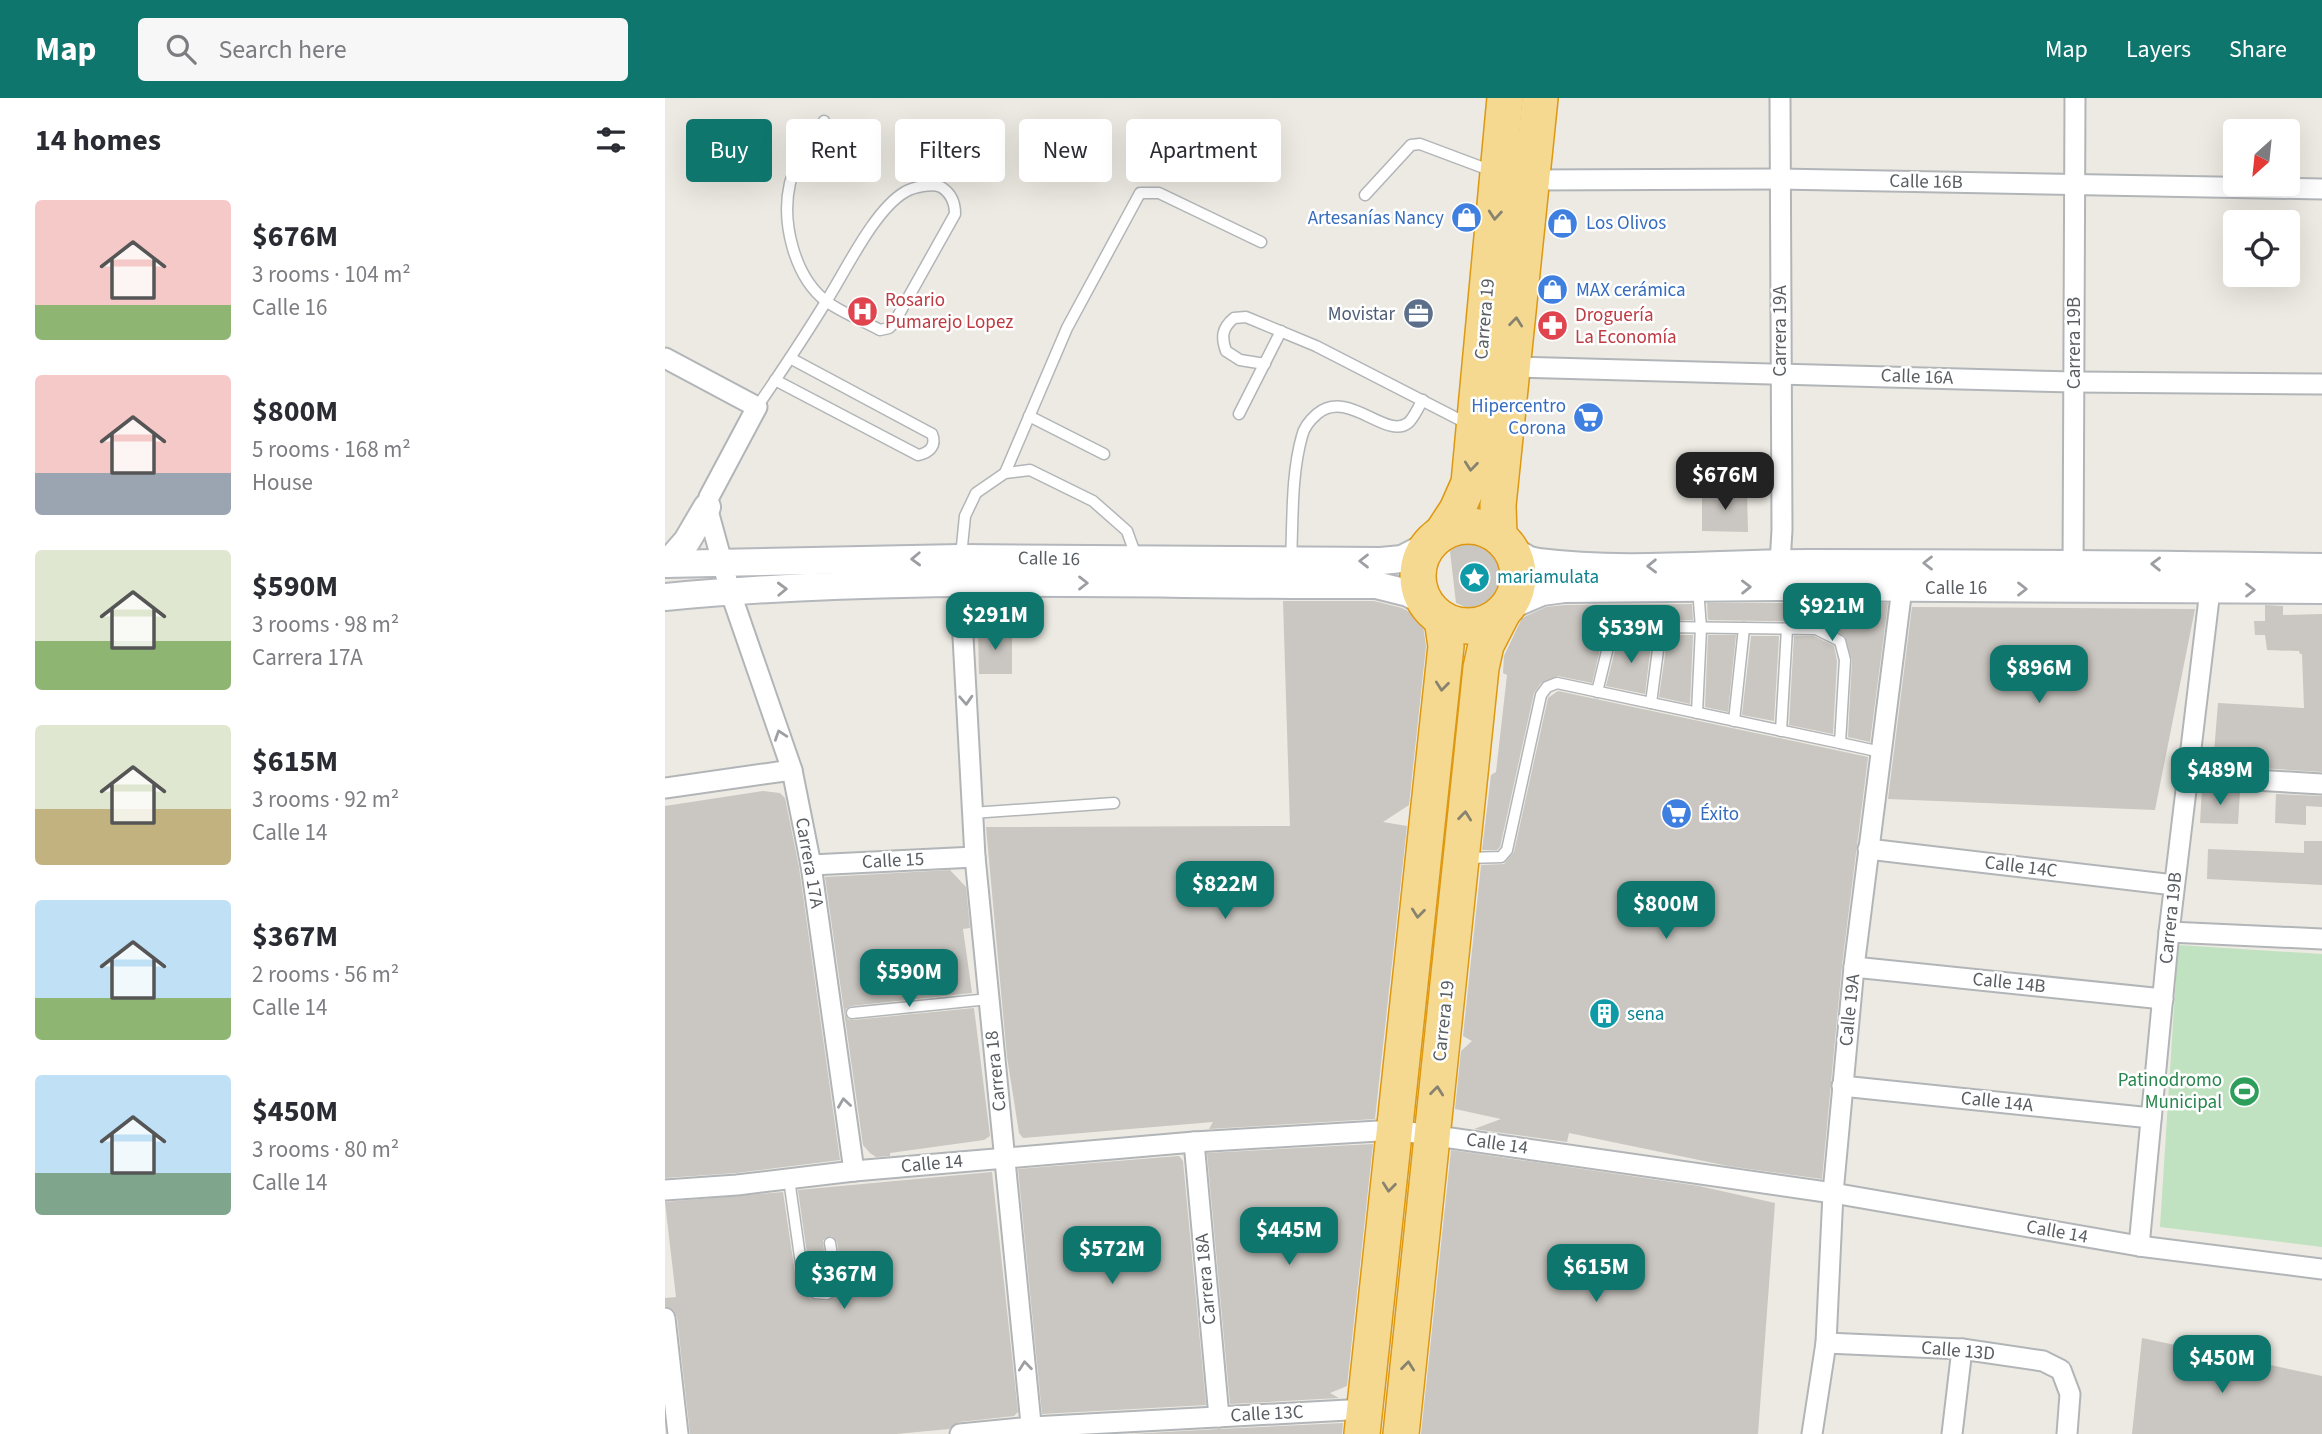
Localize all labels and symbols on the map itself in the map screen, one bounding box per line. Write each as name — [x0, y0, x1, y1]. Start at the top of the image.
north arrow — [2223, 119, 2299, 196]
street label: Calle 16B — [1889, 168, 1963, 196]
shop icon: Artesanías Nancy — [1450, 201, 1484, 235]
place label: Artesanías Nancy — [1308, 205, 1444, 232]
shop icon: Los Olivos — [1546, 206, 1580, 240]
one-way arrow — [1488, 210, 1503, 221]
place label: Los Olivos — [1586, 210, 1666, 237]
shop icon: MAX cerámica — [1536, 273, 1570, 307]
street label: Carrera 19 — [1468, 277, 1502, 361]
place label: MAX cerámica — [1576, 277, 1686, 304]
street label: Carrera 19A — [1767, 285, 1794, 377]
place label: Rosario Pumarejo Lopez — [885, 287, 1013, 336]
hospital icon: Rosario Pumarejo Lopez — [845, 294, 879, 328]
office icon: Movistar — [1401, 297, 1435, 331]
street label: Carrera 19B — [2061, 297, 2088, 389]
place label: Movistar — [1328, 301, 1395, 328]
place label: Droguería La Economía — [1575, 302, 1677, 351]
pharmacy icon: Droguería La Economía — [1535, 309, 1569, 343]
one-way arrow — [1508, 316, 1523, 327]
street label: Calle 16A — [1880, 362, 1954, 392]
place label: Hipercentro Corona — [1471, 393, 1566, 442]
supermarket icon: Hipercentro Corona — [1572, 400, 1606, 434]
pin: $676M — [1676, 452, 1774, 512]
one-way arrow — [1464, 460, 1479, 471]
street label: Calle 16 — [1018, 545, 1080, 573]
one-way arrow — [910, 551, 921, 567]
one-way arrow — [1358, 553, 1369, 569]
one-way arrow — [1923, 555, 1933, 571]
one-way arrow — [2150, 557, 2161, 572]
one-way arrow — [1646, 558, 1657, 573]
place icon: mariamulata — [1457, 560, 1491, 594]
place label: mariamulata — [1497, 564, 1599, 591]
street label: Calle 16 — [1925, 575, 1987, 602]
one-way arrow — [1078, 576, 1089, 591]
one-way arrow — [1741, 579, 1752, 595]
one-way arrow — [777, 581, 788, 596]
one-way arrow — [2017, 581, 2028, 597]
one-way arrow — [2245, 582, 2255, 598]
pin: $921M — [1783, 584, 1881, 643]
pin: $291M — [946, 592, 1044, 652]
pin: $539M — [1582, 606, 1680, 665]
pin: $896M — [1990, 646, 2088, 705]
one-way arrow — [1435, 681, 1450, 692]
one-way arrow — [959, 694, 974, 705]
one-way arrow — [774, 729, 788, 742]
pin: $489M — [2171, 748, 2269, 807]
supermarket icon: Éxito — [1660, 797, 1694, 831]
place label: Éxito — [1700, 801, 1739, 828]
one-way arrow — [1458, 810, 1473, 822]
street label: Carrera 17A — [788, 816, 830, 911]
street label: Calle 15 — [861, 846, 925, 876]
street label: Calle 14C — [1983, 849, 2059, 885]
pin: $822M — [1176, 862, 1274, 921]
street label: Carrera 19B — [2153, 871, 2189, 965]
pin: $800M — [1617, 882, 1715, 941]
one-way arrow — [1411, 907, 1426, 918]
pin: $590M — [860, 950, 958, 1009]
street label: Calle 14B — [1971, 966, 2047, 1000]
street label: Calle 19A — [1833, 972, 1867, 1047]
street label: Carrera 19 — [1426, 979, 1462, 1063]
building icon: sena — [1587, 997, 1621, 1031]
place label: sena — [1627, 1001, 1664, 1028]
street label: Carrera 18 — [978, 1029, 1014, 1113]
place label: Patinodromo Municipal — [2118, 1067, 2222, 1116]
sports icon: Patinodromo Municipal — [2228, 1074, 2262, 1108]
one-way arrow — [1429, 1085, 1444, 1097]
street label: Calle 14A — [1960, 1085, 2035, 1119]
one-way arrow — [837, 1097, 852, 1109]
street label: Calle 14 — [1464, 1126, 1530, 1162]
street label: Calle 14 — [900, 1148, 964, 1180]
one-way arrow — [1382, 1182, 1397, 1193]
pin: $445M — [1240, 1208, 1338, 1267]
street label: Calle 14 — [2024, 1213, 2090, 1251]
pin: $572M — [1063, 1226, 1161, 1286]
street label: Carrera 18A — [1189, 1232, 1223, 1326]
pin: $615M — [1547, 1244, 1645, 1304]
pin: $367M — [795, 1252, 893, 1311]
street label: Calle 13D — [1920, 1334, 1996, 1368]
pin: $450M — [2173, 1336, 2271, 1395]
one-way arrow — [1018, 1360, 1033, 1372]
one-way arrow — [1400, 1360, 1415, 1372]
street label: Calle 13C — [1230, 1399, 1304, 1429]

